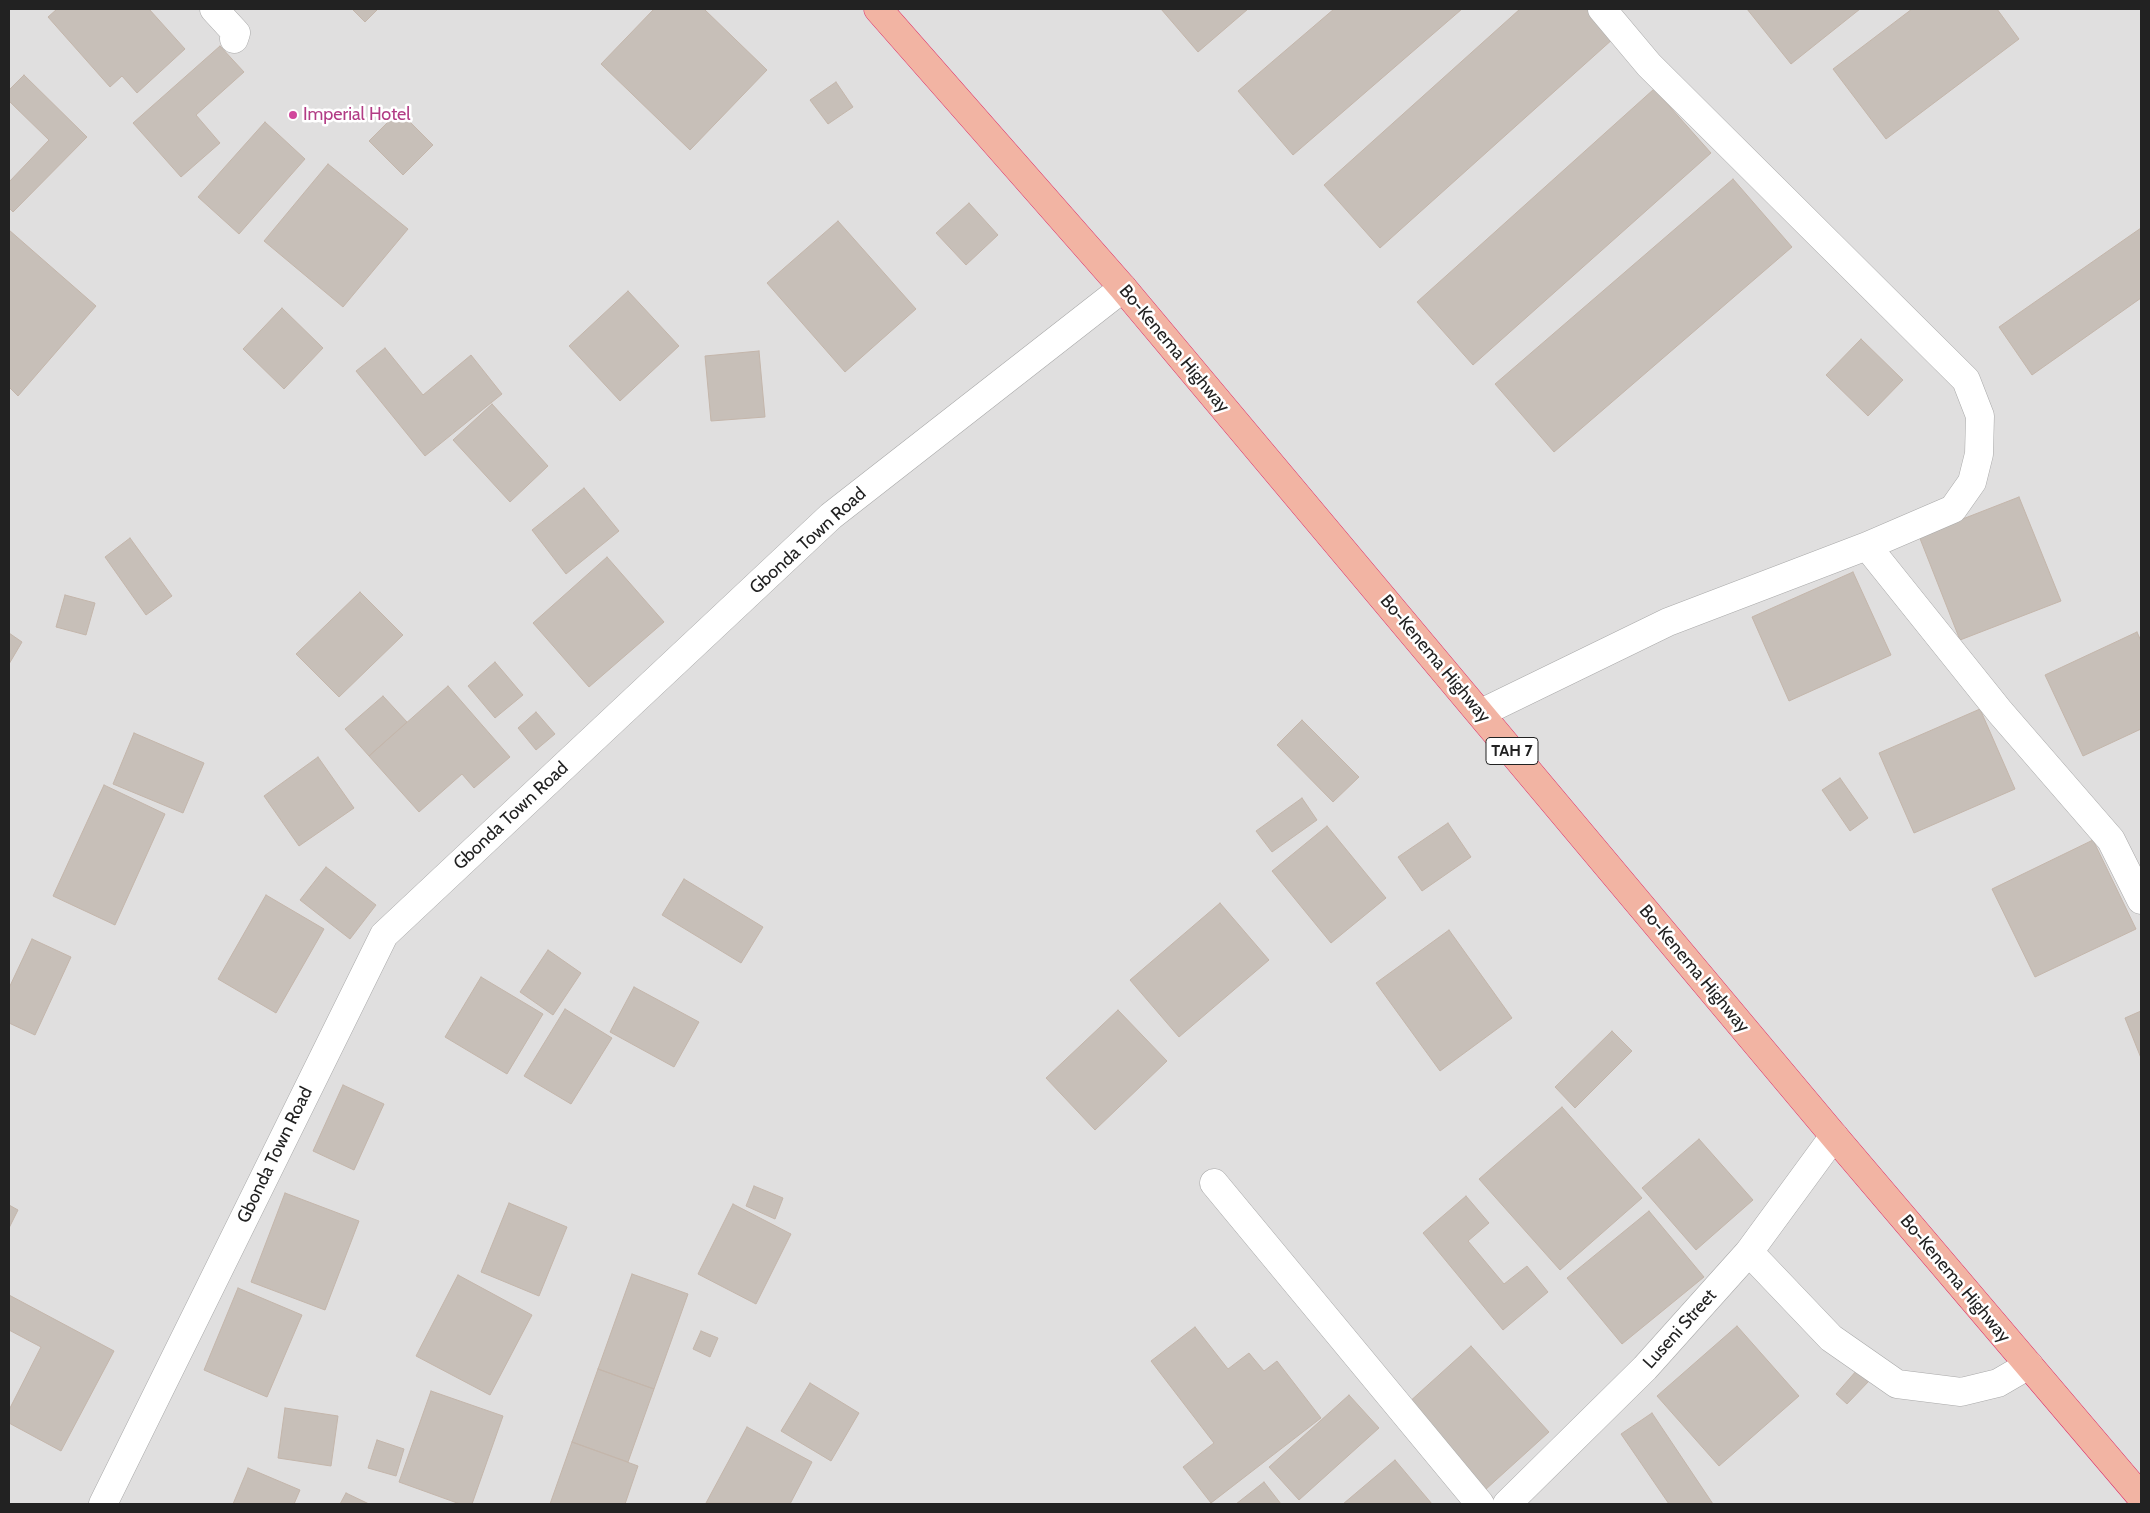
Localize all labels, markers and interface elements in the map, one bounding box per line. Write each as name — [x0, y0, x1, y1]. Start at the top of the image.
place label: Imperial Hotel — [303, 104, 411, 126]
marker: Imperial Hotel — [287, 109, 299, 121]
street label: Bo-Kenema Highway — [1114, 281, 1234, 417]
street label: Gbonda Town Road — [745, 483, 871, 599]
street label: Bo-Kenema Highway — [1375, 591, 1495, 727]
road number: TAH 7 — [1486, 738, 1538, 764]
street label: Gbonda Town Road — [449, 757, 573, 875]
street label: Bo-Kenema Highway — [1634, 901, 1754, 1037]
street label: Gbonda Town Road — [233, 1083, 317, 1227]
street label: Bo-Kenema Highway — [1895, 1211, 2015, 1347]
street label: Luseni Street — [1639, 1285, 1721, 1373]

